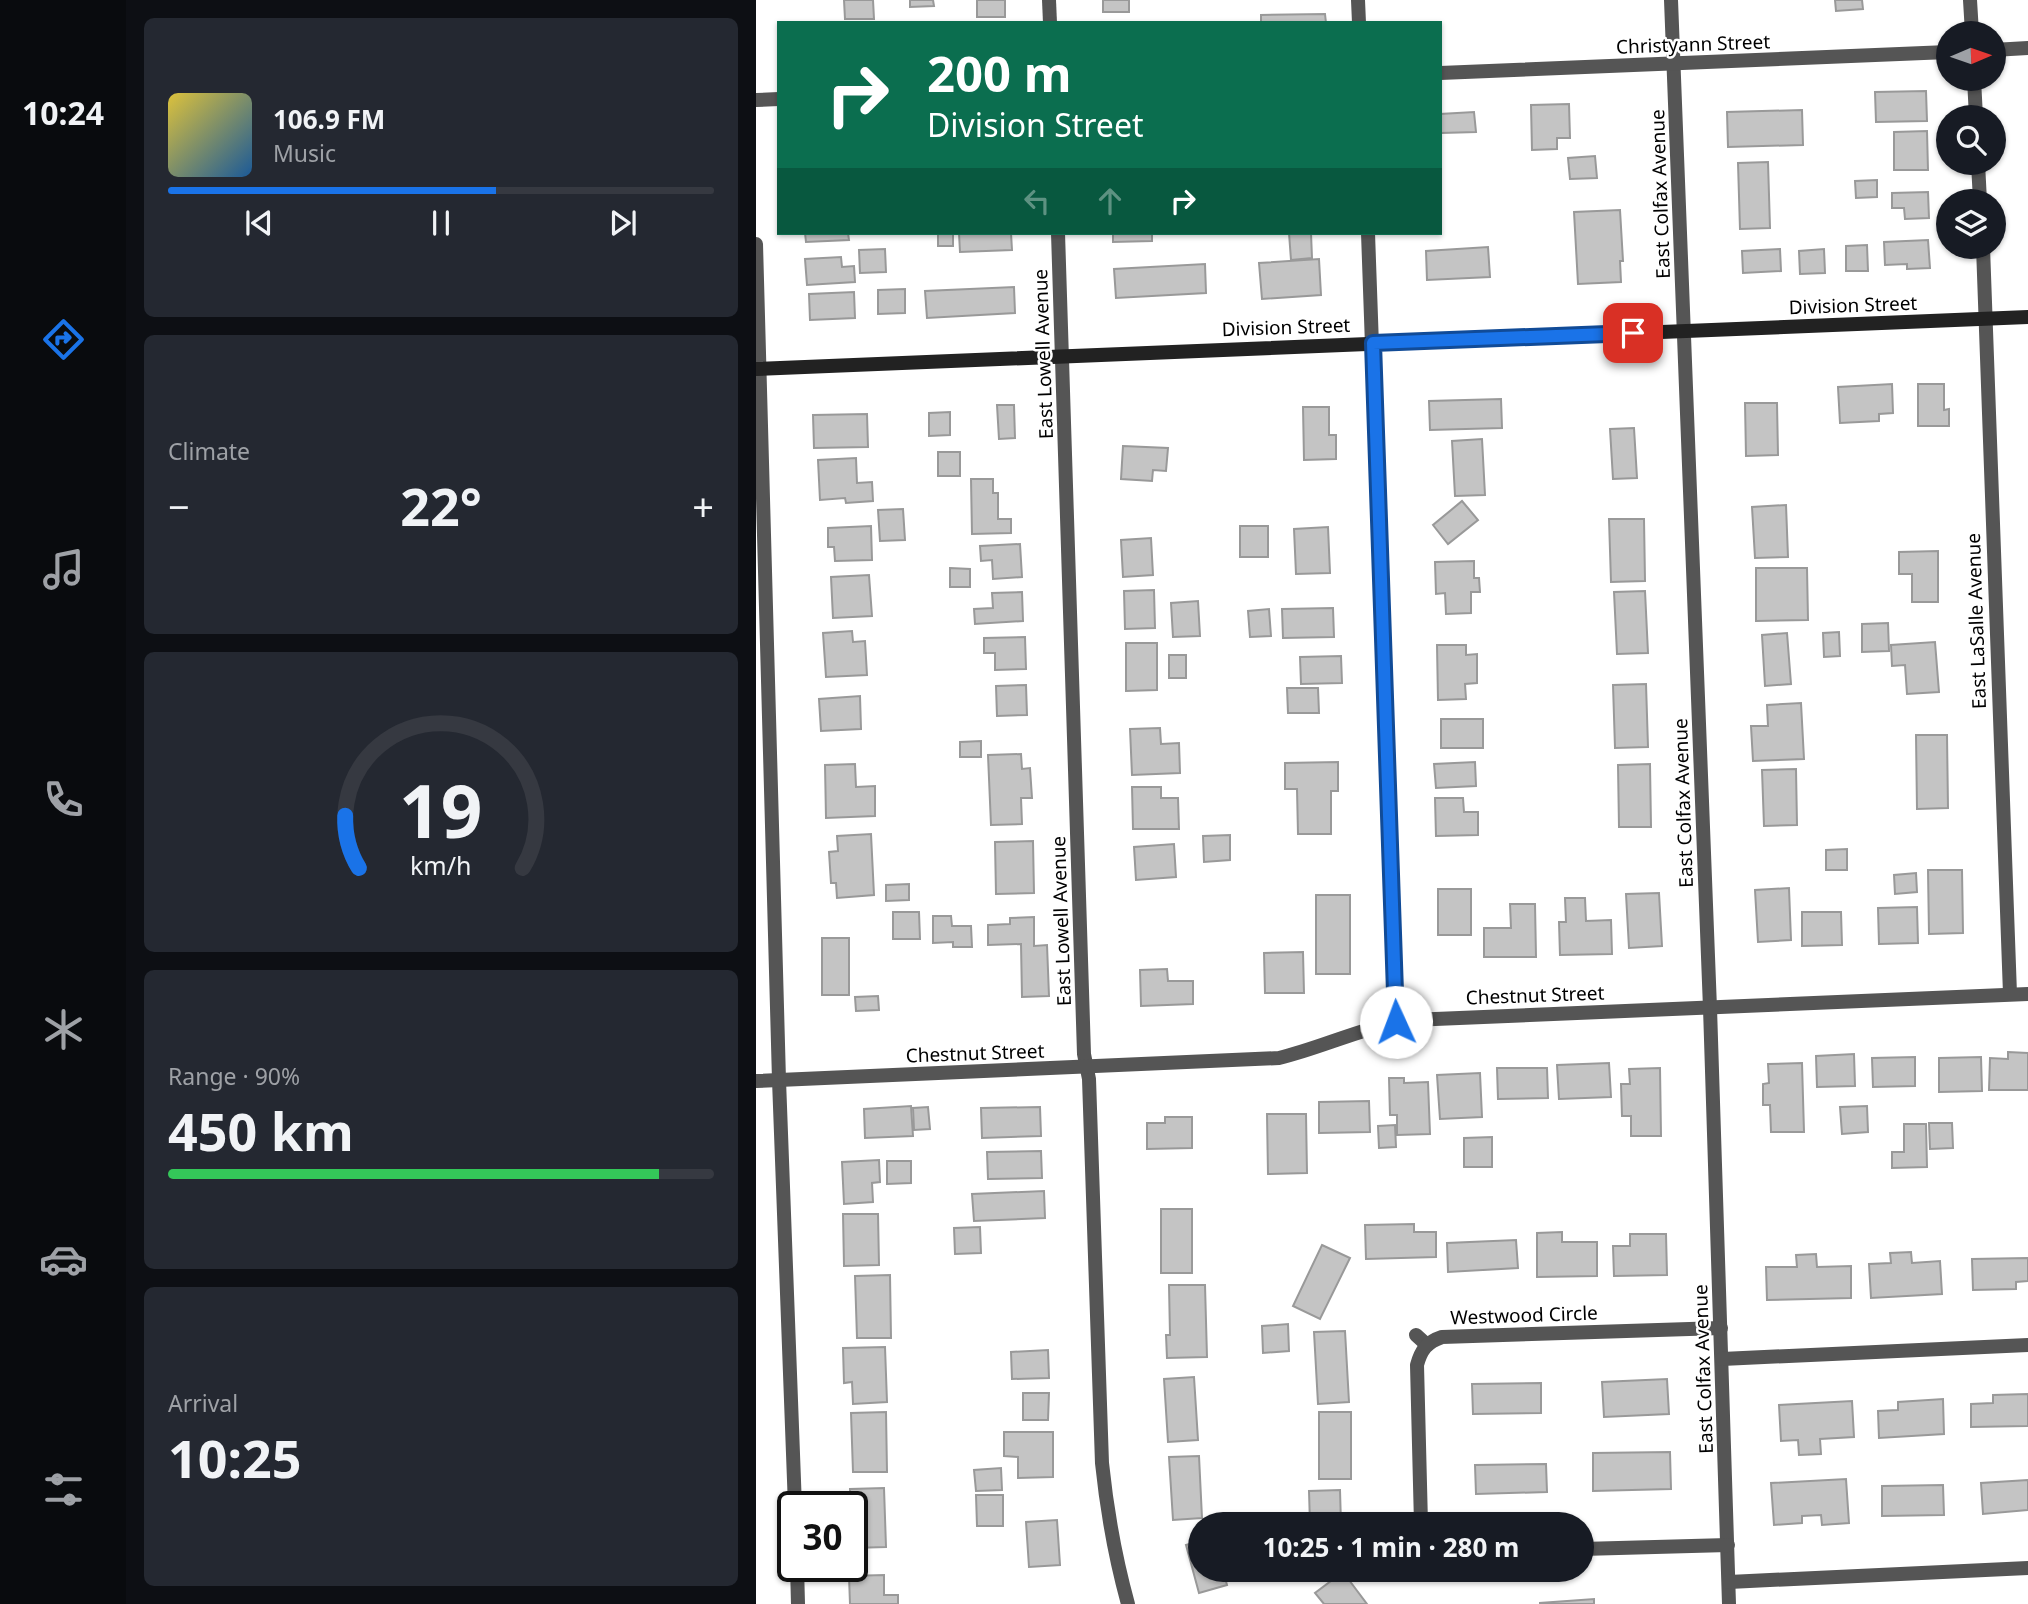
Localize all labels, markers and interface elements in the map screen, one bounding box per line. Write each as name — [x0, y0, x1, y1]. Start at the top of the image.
north arrow — [1936, 21, 2006, 91]
map controls — [1936, 21, 2006, 259]
street label: Christyann Street — [1615, 28, 1771, 60]
text: 200 m — [927, 40, 1072, 106]
icon: right — [812, 49, 903, 140]
text: 10:24 — [22, 91, 104, 134]
text: 106.9 FM — [273, 101, 385, 137]
text: Division Street — [927, 103, 1144, 146]
button: search — [1936, 105, 2006, 175]
street label: East Colfax Avenue — [1644, 109, 1676, 279]
text: Music — [273, 137, 336, 169]
icon: left — [1018, 182, 1056, 220]
icon: ahead — [1091, 182, 1129, 220]
icon: right — [1164, 182, 1202, 220]
button: layers — [1936, 189, 2006, 259]
icon: previous — [240, 204, 278, 242]
icon: pause — [422, 204, 460, 242]
icon: next — [604, 204, 642, 242]
street label: East Lowell Avenue — [1027, 268, 1059, 440]
street label: Division Street — [1788, 290, 1918, 320]
pin — [1603, 303, 1663, 363]
street label: Division Street — [1221, 312, 1351, 342]
icon: arrive — [1614, 314, 1652, 352]
icon: directions — [39, 315, 88, 364]
text: Climate — [168, 435, 250, 467]
text: 22° — [400, 470, 482, 541]
text: − — [168, 480, 190, 532]
text: + — [692, 480, 714, 532]
street label: East LaSalle Avenue — [1960, 533, 1992, 709]
icon: music — [39, 545, 88, 594]
street label: East Colfax Avenue — [1667, 718, 1699, 888]
text: 19 — [399, 760, 483, 859]
icon: phone — [39, 775, 88, 824]
street label: East Lowell Avenue — [1045, 835, 1077, 1007]
text: km/h — [410, 848, 472, 882]
street label: Chestnut Street — [1465, 980, 1605, 1010]
position arrow — [1359, 985, 1433, 1059]
icon: climate — [39, 1005, 88, 1054]
street label: Chestnut Street — [905, 1038, 1045, 1068]
text: Range · 90% — [168, 1060, 300, 1092]
text: 450 km — [168, 1095, 354, 1166]
icon: car — [39, 1235, 88, 1284]
street label: East Colfax Avenue — [1687, 1284, 1719, 1454]
street label: Westwood Circle — [1450, 1299, 1598, 1331]
text: Arrival — [168, 1387, 238, 1419]
text: 10:25 — [168, 1422, 302, 1493]
icon: filters — [39, 1465, 88, 1514]
speed limit sign: 30 — [777, 1491, 868, 1582]
text: 10:25 · 1 min · 280 m — [1263, 1529, 1519, 1565]

